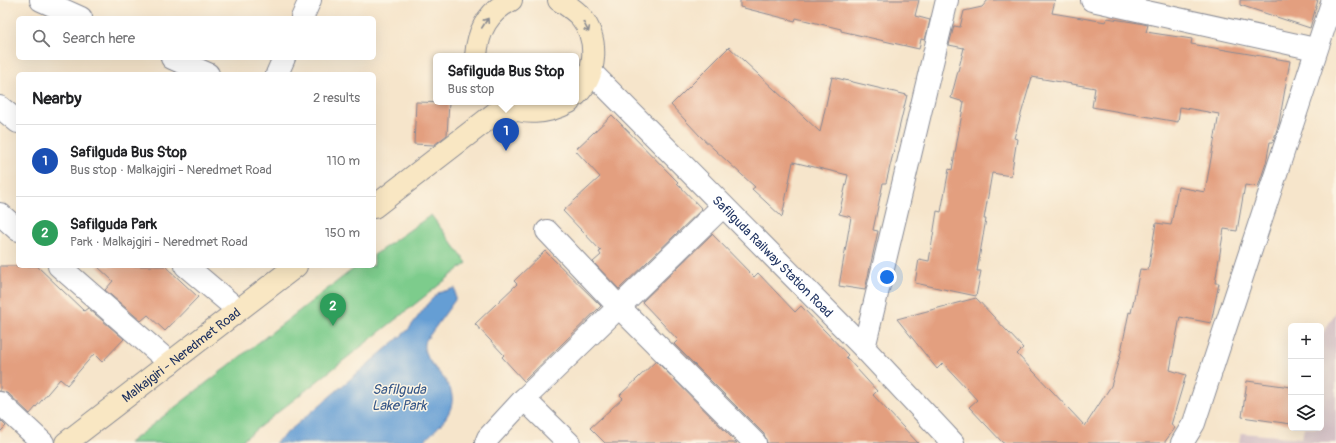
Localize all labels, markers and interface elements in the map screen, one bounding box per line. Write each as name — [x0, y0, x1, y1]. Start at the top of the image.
search box — [16, 16, 376, 60]
one-way arrow — [481, 18, 489, 29]
one-way arrow — [583, 20, 590, 32]
icon: search — [30, 27, 52, 49]
text: Search here — [62, 29, 135, 48]
popup — [433, 53, 579, 105]
text: Safilguda Bus Stop — [448, 62, 564, 81]
text: Bus stop — [448, 81, 494, 97]
text: Nearby — [32, 88, 81, 109]
text: 2 results — [313, 90, 360, 106]
pin: 1 — [493, 118, 519, 151]
text: Safilguda Bus Stop — [70, 143, 187, 162]
text: 1 — [42, 153, 48, 169]
text: 110 m — [327, 153, 360, 169]
text: Bus stop · Malkajgiri - Neredmet Road — [70, 162, 272, 178]
street label: Safilguda Railway Station Road — [709, 193, 836, 321]
text: Safilguda Park — [70, 215, 157, 234]
text: 2 — [41, 225, 49, 241]
text: 150 m — [325, 225, 360, 241]
text: Park · Malkajgiri - Neredmet Road — [70, 234, 248, 250]
your location — [877, 267, 897, 287]
pin: 2 — [320, 293, 346, 326]
street label: Malkajgiri - Neredmet Road — [119, 305, 244, 406]
map controls — [1288, 323, 1324, 431]
button: + — [1288, 323, 1324, 359]
button: − — [1288, 359, 1324, 395]
water label: Safilguda Lake Park — [372, 381, 428, 414]
button: layers — [1288, 395, 1324, 431]

